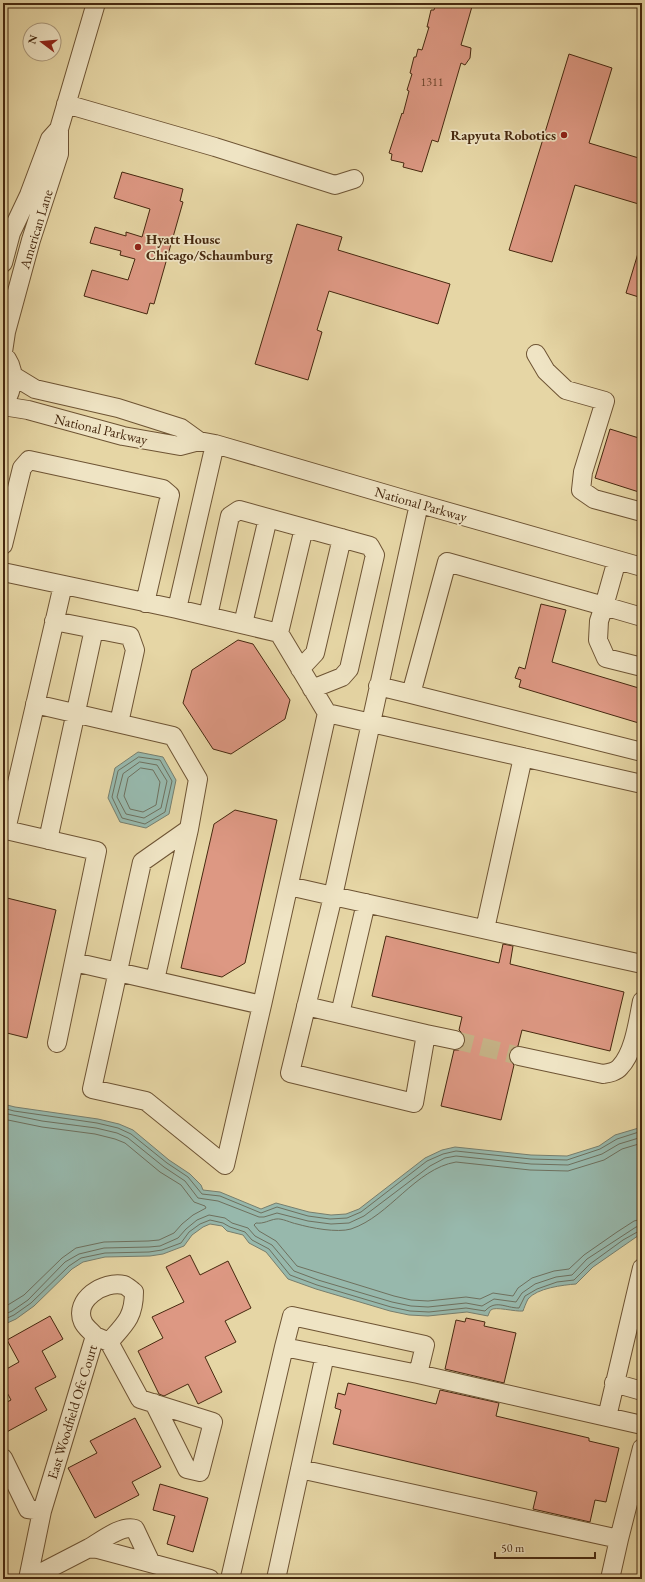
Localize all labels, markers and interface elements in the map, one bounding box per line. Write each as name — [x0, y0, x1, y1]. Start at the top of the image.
north arrow — [22, 22, 62, 62]
text: N — [24, 33, 40, 45]
house number: 1311 — [420, 74, 444, 90]
place label: Rapyuta Robotics — [451, 126, 556, 144]
marker: Rapyuta Robotics — [559, 130, 569, 140]
street label: American Lane — [15, 187, 57, 272]
place label: Hyatt House Chicago/Schaumburg — [146, 230, 274, 264]
marker: Hyatt House Chicago/Schaumburg — [133, 242, 143, 252]
street label: National Parkway — [53, 410, 150, 449]
street label: National Parkway — [373, 482, 470, 526]
street label: East Woodfield Ofc Court — [43, 1342, 101, 1481]
scale bar — [495, 1534, 595, 1560]
text: 50 m — [501, 1540, 525, 1556]

